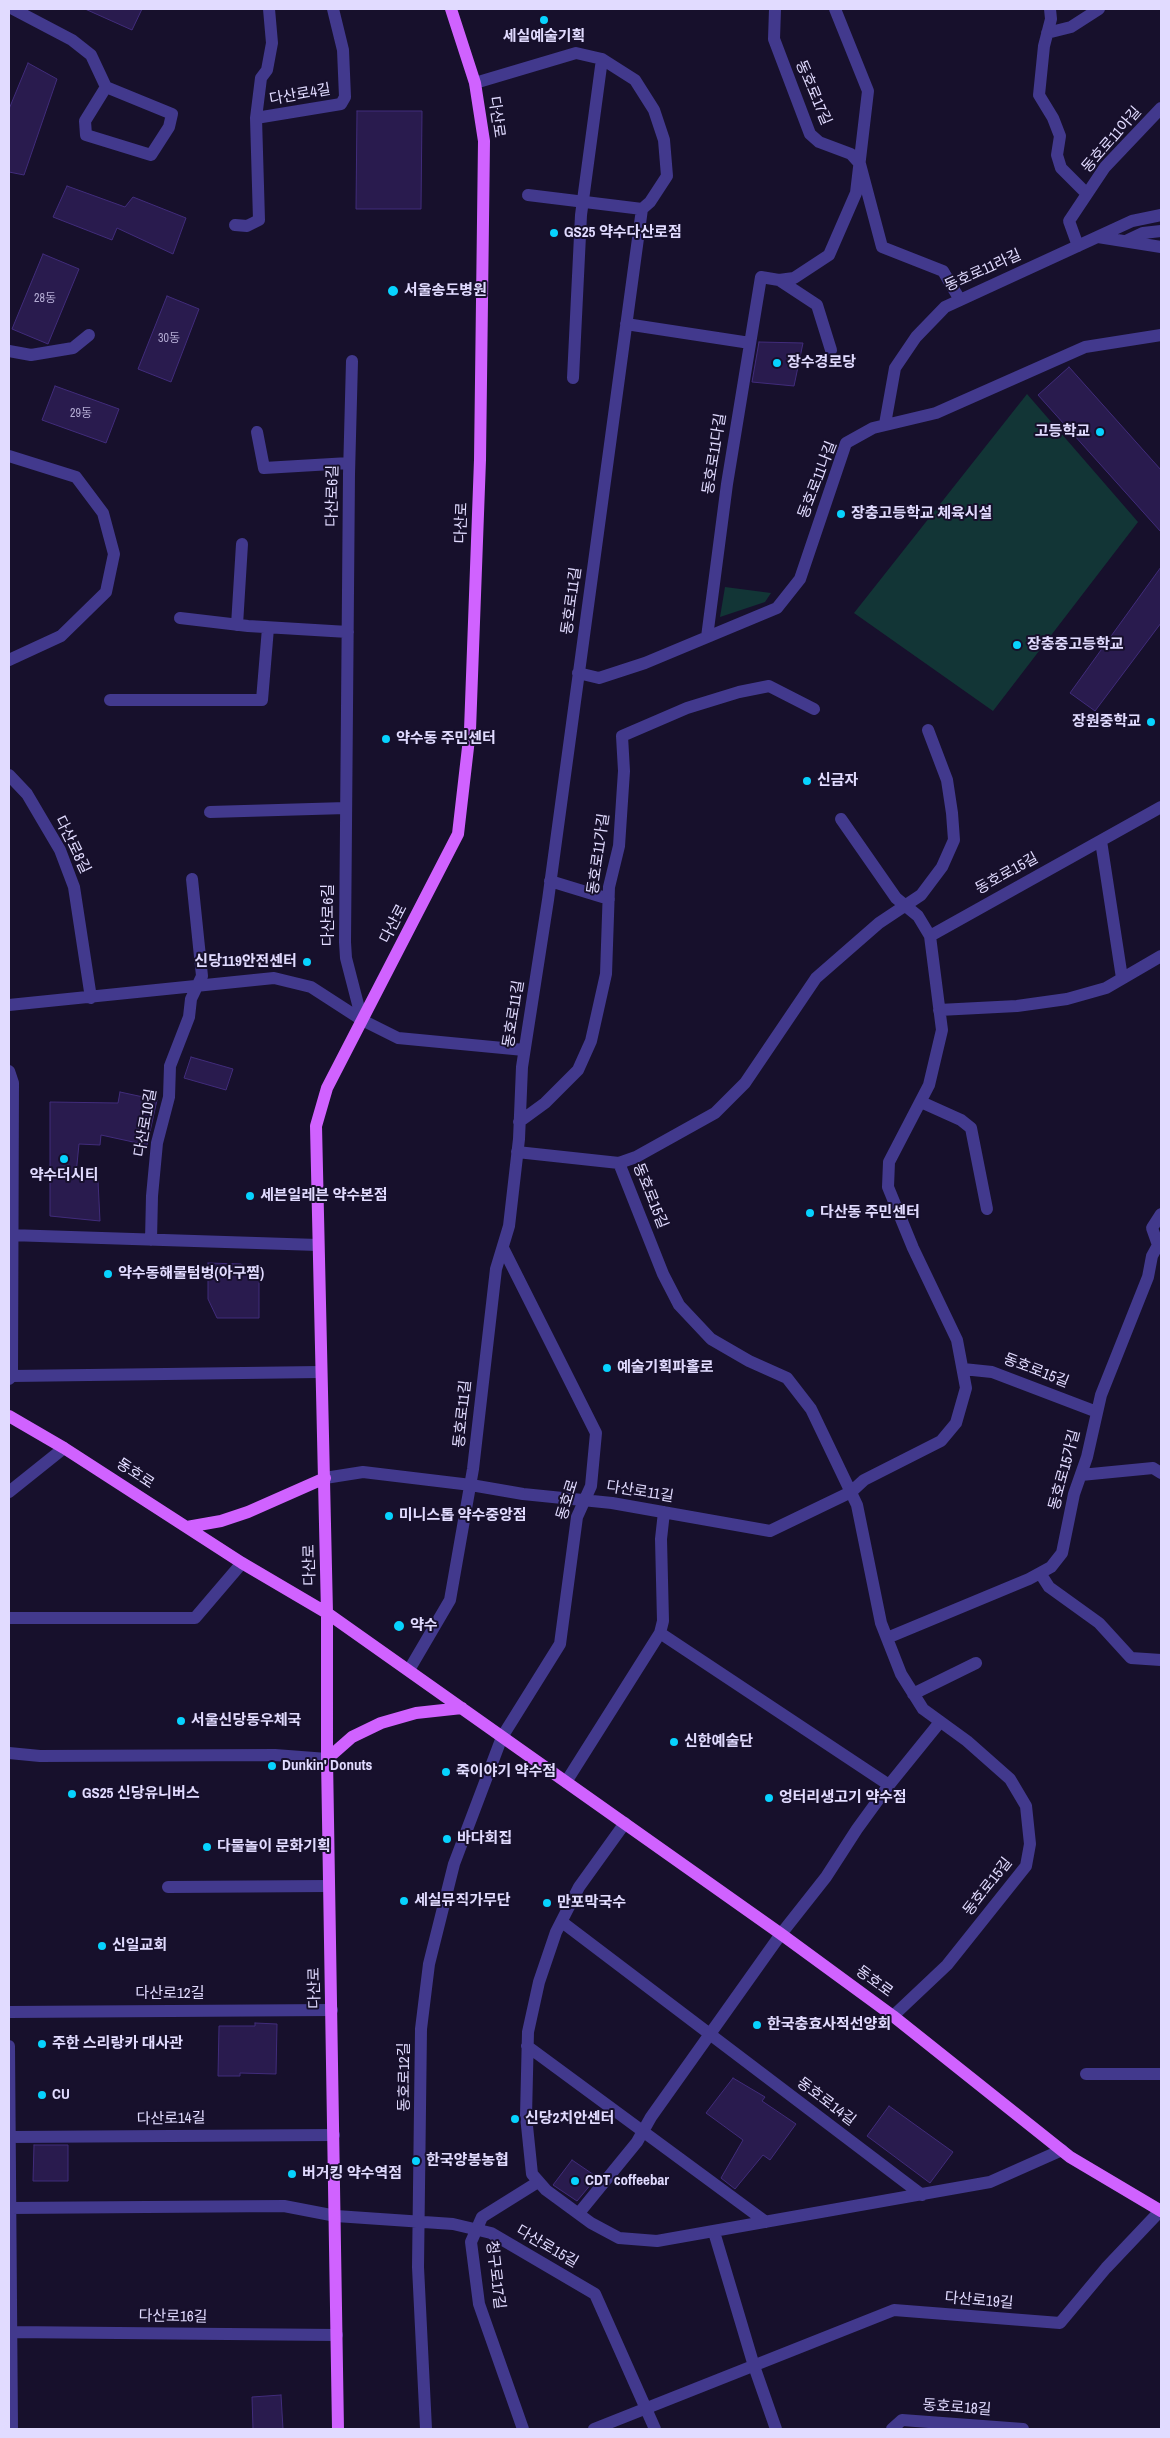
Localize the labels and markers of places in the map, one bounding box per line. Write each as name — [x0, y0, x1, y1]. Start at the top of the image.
marker: 세실예술기획 — [538, 14, 550, 26]
place label: 세실예술기획 — [503, 28, 585, 46]
place label: GS25 약수다산로점 — [564, 224, 682, 242]
marker: GS25 약수다산로점 — [548, 227, 560, 239]
place label: 서울송도병원 — [404, 282, 487, 300]
marker: 서울송도병원 — [386, 284, 400, 298]
place label: 장수경로당 — [787, 354, 856, 372]
marker: 장수경로당 — [771, 357, 783, 369]
place label: 고등학교 — [1035, 423, 1090, 441]
marker: 고등학교 — [1094, 426, 1106, 438]
place label: 장충고등학교 체육시설 — [851, 505, 992, 523]
marker: 장충고등학교 체육시설 — [835, 508, 847, 520]
place label: 장충중고등학교 — [1027, 636, 1124, 654]
marker: 장충중고등학교 — [1011, 639, 1023, 651]
place label: 장원중학교 — [1072, 713, 1141, 731]
marker: 장원중학교 — [1145, 716, 1157, 728]
place label: 약수동 주민센터 — [396, 730, 496, 748]
marker: 약수동 주민센터 — [380, 733, 392, 745]
place label: 신금자 — [817, 772, 858, 790]
marker: 신금자 — [801, 775, 813, 787]
place label: 신당119안전센터 — [194, 953, 297, 971]
marker: 신당119안전센터 — [301, 956, 313, 968]
marker: 약수더시티 — [58, 1153, 70, 1165]
place label: 약수더시티 — [30, 1167, 98, 1185]
place label: 세븐일레븐 약수본점 — [260, 1187, 388, 1205]
marker: 세븐일레븐 약수본점 — [244, 1190, 256, 1202]
place label: 다산동 주민센터 — [820, 1204, 920, 1222]
marker: 다산동 주민센터 — [804, 1207, 816, 1219]
place label: 약수동해물텀벙(아구찜) — [118, 1265, 264, 1283]
marker: 약수동해물텀벙(아구찜) — [102, 1268, 114, 1280]
place label: 예술기획파홀로 — [617, 1359, 714, 1377]
marker: 예술기획파홀로 — [601, 1362, 613, 1374]
place label: 미니스톱 약수중앙점 — [399, 1507, 527, 1525]
marker: 미니스톱 약수중앙점 — [383, 1510, 395, 1522]
place label: 약수 — [410, 1617, 438, 1635]
marker: 약수 — [392, 1619, 406, 1633]
place label: 서울신당동우체국 — [191, 1712, 301, 1730]
marker: 서울신당동우체국 — [175, 1715, 187, 1727]
place label: 신한예술단 — [684, 1733, 753, 1751]
marker: 신한예술단 — [668, 1736, 680, 1748]
place label: Dunkin' Donuts — [282, 1757, 372, 1775]
marker: Dunkin' Donuts — [266, 1760, 278, 1772]
place label: 죽이야기 약수점 — [456, 1763, 556, 1781]
marker: 죽이야기 약수점 — [440, 1766, 452, 1778]
place label: GS25 신당유니버스 — [82, 1785, 200, 1803]
marker: GS25 신당유니버스 — [66, 1788, 78, 1800]
place label: 엉터리생고기 약수점 — [779, 1789, 907, 1807]
marker: 엉터리생고기 약수점 — [763, 1792, 775, 1804]
place label: 바다회집 — [457, 1830, 512, 1848]
marker: 바다회집 — [441, 1833, 453, 1845]
place label: 다물놀이 문화기획 — [217, 1838, 331, 1856]
marker: 다물놀이 문화기획 — [201, 1841, 213, 1853]
place label: 세실뮤직가무단 — [414, 1892, 511, 1910]
place label: 만포막국수 — [557, 1894, 626, 1912]
marker: 세실뮤직가무단 — [398, 1895, 410, 1907]
marker: 만포막국수 — [541, 1897, 553, 1909]
place label: 신일교회 — [112, 1937, 167, 1955]
marker: 신일교회 — [96, 1940, 108, 1952]
place label: 한국충효사적선양회 — [767, 2016, 891, 2034]
marker: 한국충효사적선양회 — [751, 2019, 763, 2031]
place label: 주한 스리랑카 대사관 — [52, 2035, 183, 2053]
marker: 주한 스리랑카 대사관 — [36, 2038, 48, 2050]
place label: CU — [52, 2086, 70, 2104]
marker: CU — [36, 2089, 48, 2101]
place label: 신당2치안센터 — [525, 2110, 615, 2128]
marker: 신당2치안센터 — [509, 2113, 521, 2125]
place label: 한국양봉농협 — [426, 2152, 509, 2170]
marker: 한국양봉농협 — [410, 2155, 422, 2167]
place label: 버거킹 약수역점 — [302, 2165, 402, 2183]
marker: 버거킹 약수역점 — [286, 2168, 298, 2180]
place label: CDT coffeebar — [585, 2172, 669, 2190]
marker: CDT coffeebar — [569, 2175, 581, 2187]

